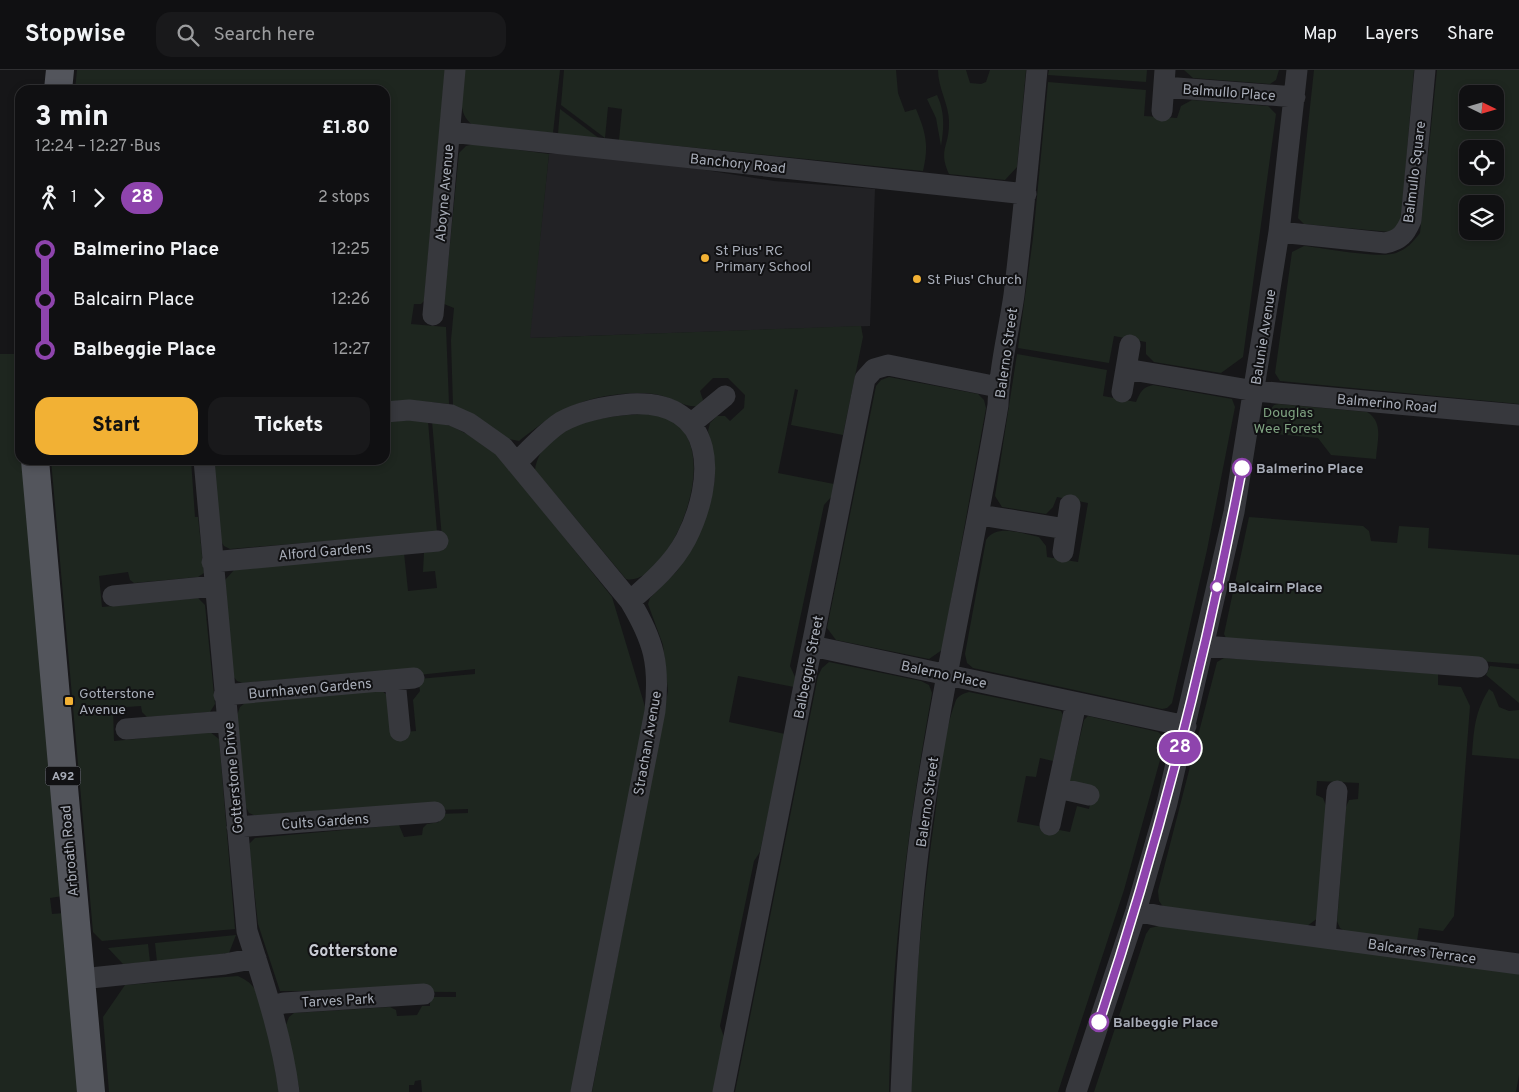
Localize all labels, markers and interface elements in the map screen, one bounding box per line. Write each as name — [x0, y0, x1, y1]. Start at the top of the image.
search box — [156, 12, 506, 57]
text: Stopwise — [25, 20, 126, 50]
icon: search — [174, 21, 202, 49]
text: Search here — [214, 23, 315, 47]
text: Map — [1303, 23, 1337, 46]
text: Layers — [1365, 23, 1419, 46]
text: Share — [1447, 23, 1494, 46]
street label: Balmullo Place — [1182, 82, 1276, 105]
north arrow — [1459, 85, 1504, 130]
map controls — [1459, 85, 1504, 240]
text: 3 min — [35, 100, 109, 136]
text: £1.80 — [322, 116, 370, 140]
street label: Balmullo Square — [1401, 120, 1430, 224]
text: 12:24 – 12:27 · Bus — [35, 137, 161, 157]
button: locate — [1459, 140, 1504, 185]
street label: Aboyne Avenue — [433, 144, 458, 243]
street label: Banchory Road — [689, 151, 787, 178]
icon: walk — [35, 184, 63, 212]
icon: forward — [85, 184, 113, 212]
text: 28 — [131, 186, 153, 209]
text: 1 — [71, 188, 77, 208]
text: 2 stops — [318, 188, 370, 208]
button: layers — [1459, 195, 1504, 240]
text: Balmerino Place — [73, 238, 219, 262]
text: 12:25 — [331, 240, 370, 260]
place label: St Pius' RC Primary School — [715, 243, 811, 276]
marker: St Pius' RC Primary School — [699, 252, 711, 264]
place label: St Pius' Church — [927, 272, 1022, 289]
marker: St Pius' Church — [911, 273, 923, 285]
text: Balcairn Place — [73, 288, 194, 312]
street label: Balunie Avenue — [1249, 288, 1280, 386]
text: 12:26 — [331, 290, 370, 310]
street label: Balerno Street — [993, 307, 1022, 400]
text: Balbeggie Place — [73, 338, 216, 362]
text: 12:27 — [333, 340, 370, 360]
street label: Balmerino Road — [1336, 392, 1438, 417]
button: Start — [35, 397, 198, 455]
button: Tickets — [208, 397, 370, 455]
park label: Douglas Wee Forest — [1254, 405, 1322, 438]
marker: Balmerino Place — [1232, 458, 1252, 478]
place label: Balmerino Place — [1256, 461, 1364, 478]
street label: Alford Gardens — [278, 540, 373, 565]
marker: Balcairn Place — [1210, 580, 1224, 594]
place label: Balcairn Place — [1228, 580, 1323, 597]
street label: Balbeggie Street — [791, 614, 828, 720]
street label: Balerno Place — [899, 658, 988, 693]
street label: Burnhaven Gardens — [248, 676, 373, 703]
place label: Gotterstone Avenue — [79, 686, 154, 719]
street label: Strachan Avenue — [631, 690, 666, 797]
marker: Gotterstone Avenue — [63, 695, 75, 707]
street label: Gotterstone Drive — [221, 721, 248, 834]
line badge: 28 — [1158, 732, 1202, 764]
text: 28 — [1169, 736, 1191, 759]
street label: Balerno Street — [914, 756, 943, 849]
road number: A92 — [46, 766, 80, 786]
street label: Arbroath Road — [58, 805, 83, 897]
street label: Cults Gardens — [281, 811, 370, 834]
street label: Balcarres Terrace — [1367, 936, 1477, 969]
district label: Gotterstone — [308, 942, 398, 962]
street label: Tarves Park — [301, 991, 375, 1012]
marker: Balbeggie Place — [1089, 1012, 1109, 1032]
place label: Balbeggie Place — [1113, 1015, 1219, 1032]

